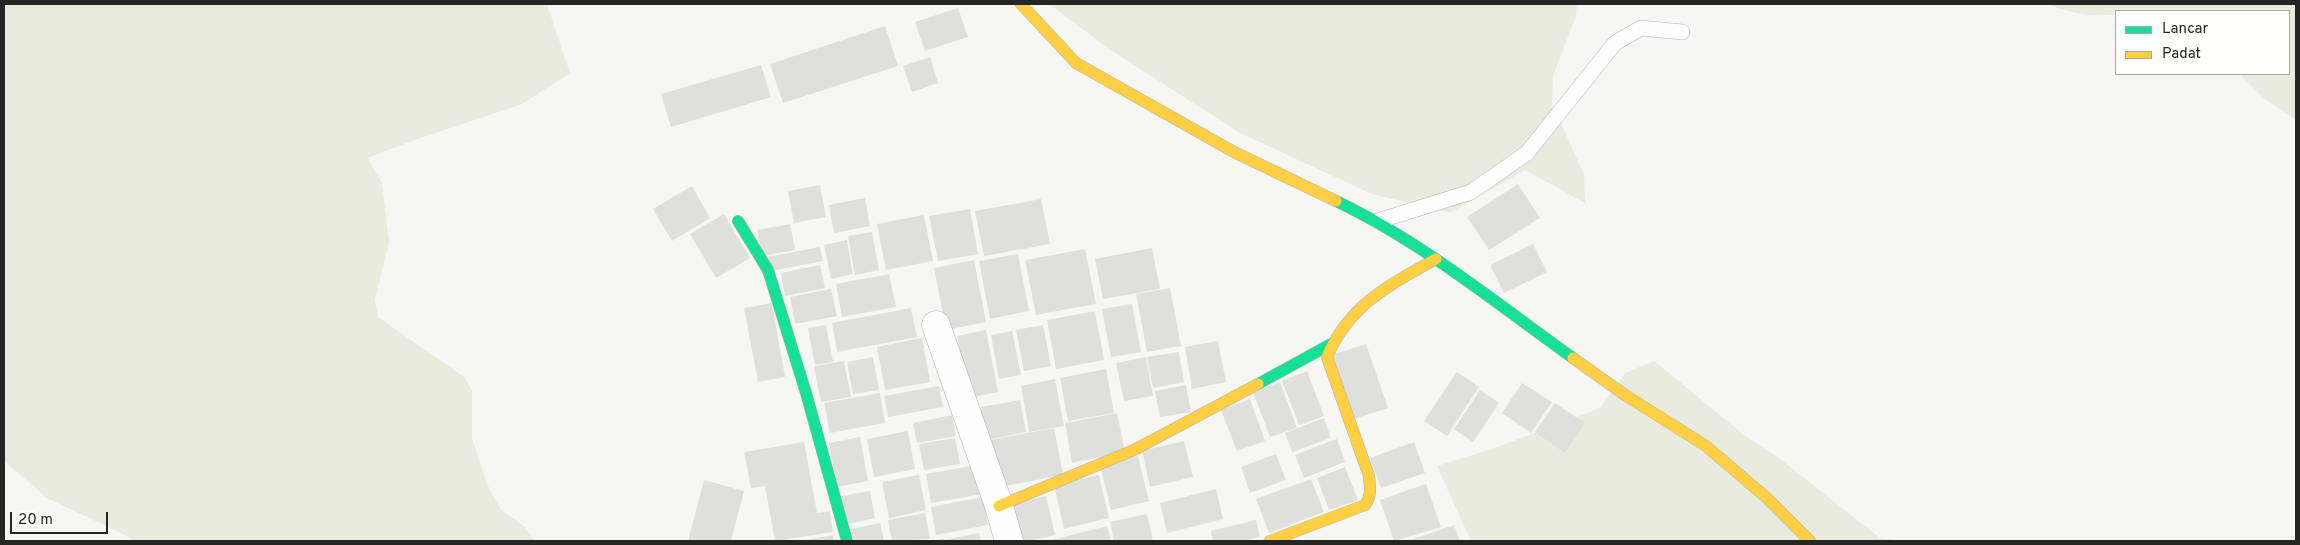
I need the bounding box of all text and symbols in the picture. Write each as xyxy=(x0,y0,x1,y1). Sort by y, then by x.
legend xyxy=(2115,10,2290,75)
text: Lancar xyxy=(2162,20,2208,39)
text: Padat xyxy=(2162,45,2201,64)
scale bar xyxy=(12,502,110,534)
text: 20 m xyxy=(18,511,53,530)

